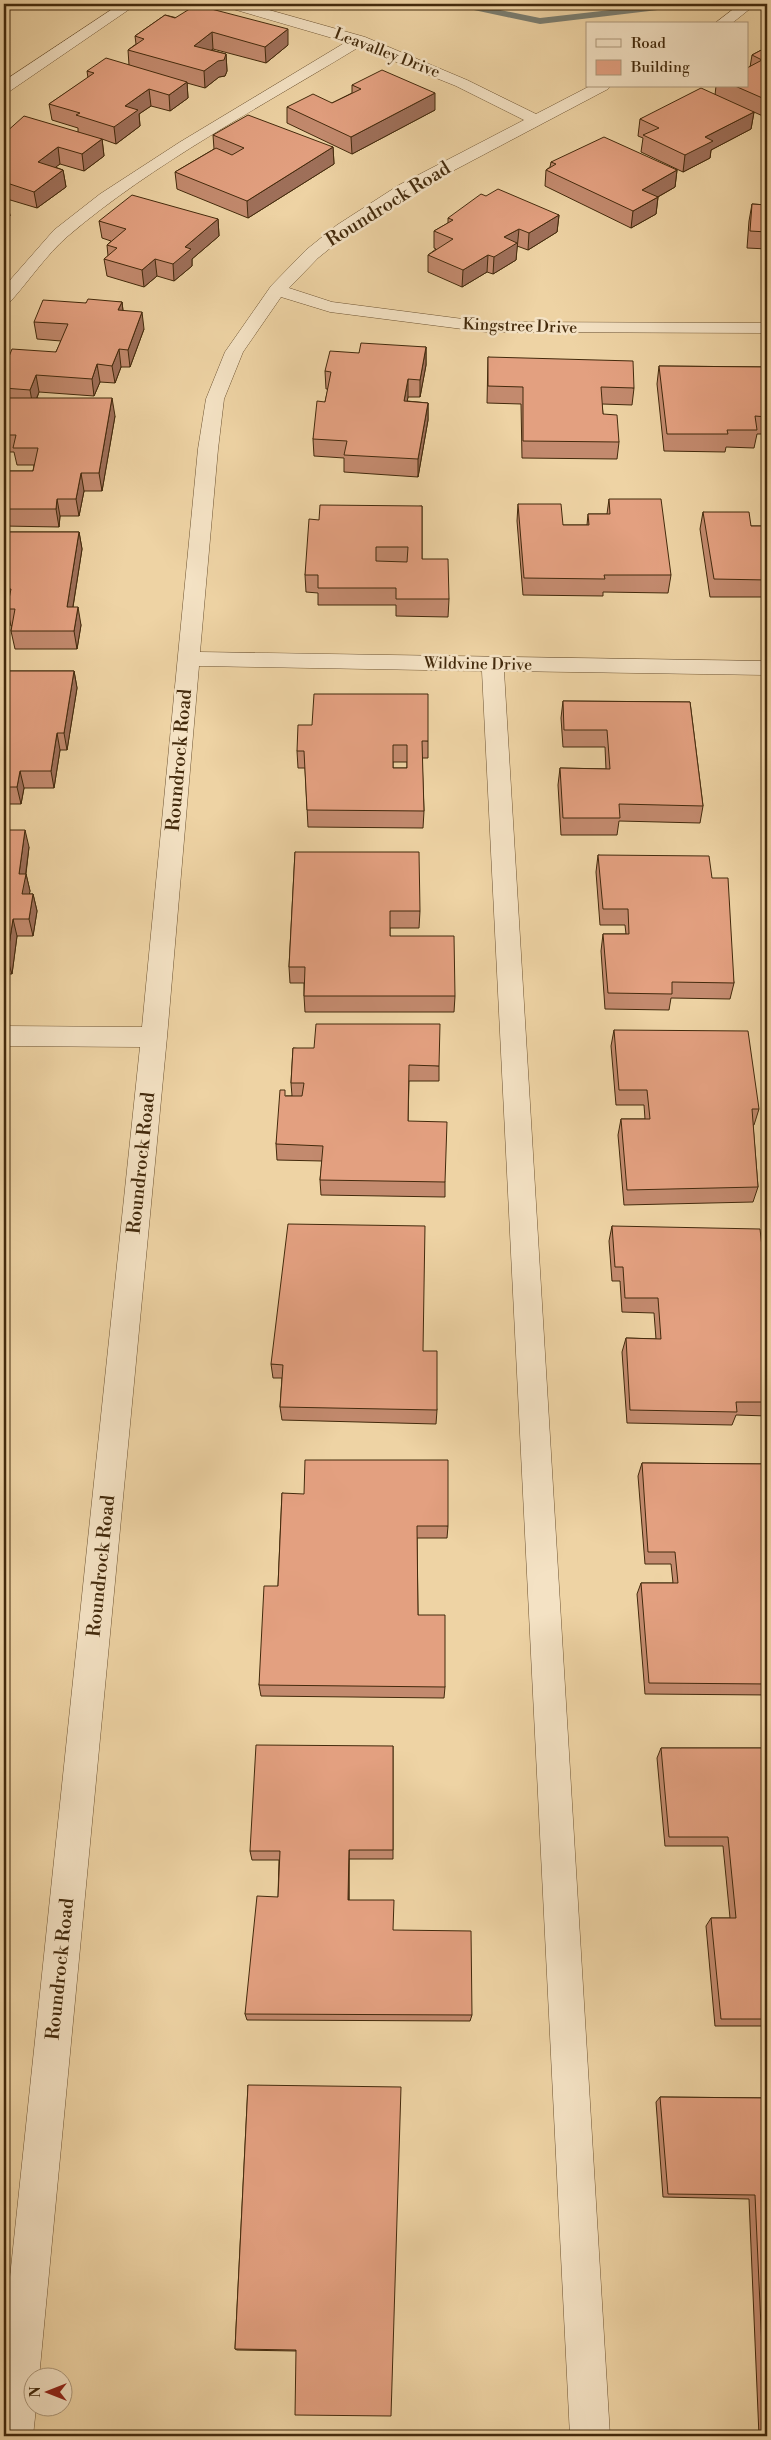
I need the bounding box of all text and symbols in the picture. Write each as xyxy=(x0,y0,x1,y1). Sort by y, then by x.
legend xyxy=(586,22,748,88)
street label: Leavalley Drive xyxy=(331,24,443,82)
text: Road xyxy=(631,34,666,53)
text: Building xyxy=(630,58,690,77)
street label: Roundrock Road xyxy=(321,156,455,252)
street label: Kingstree Drive xyxy=(462,314,578,338)
street label: Wildvine Drive xyxy=(423,653,532,675)
street label: Roundrock Road xyxy=(161,688,197,832)
street label: Roundrock Road xyxy=(122,1091,160,1235)
street label: Roundrock Road xyxy=(82,1494,120,1638)
street label: Roundrock Road xyxy=(41,1897,79,2041)
north arrow xyxy=(22,2368,72,2418)
text: N xyxy=(27,2386,45,2398)

